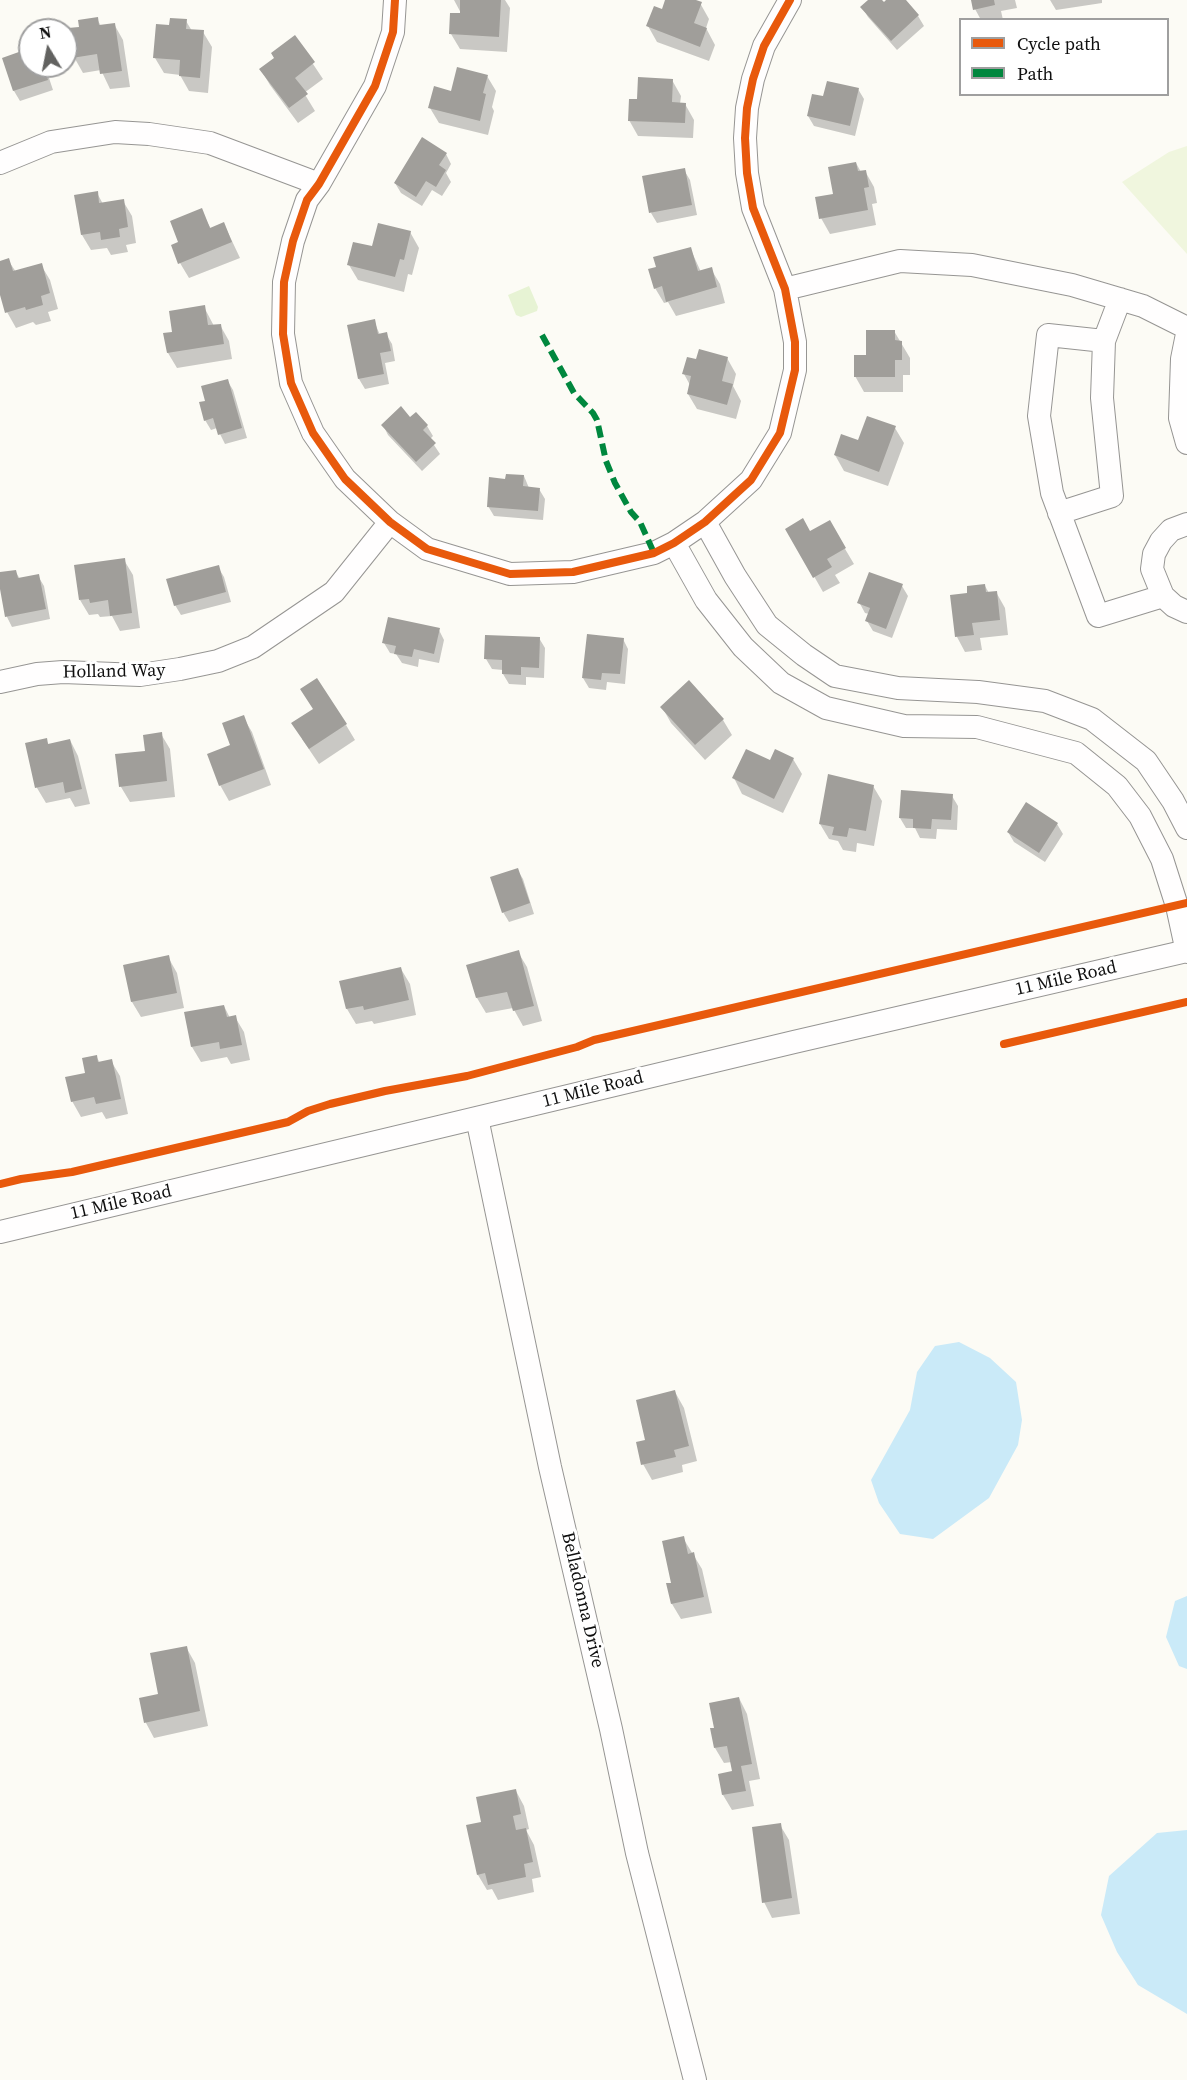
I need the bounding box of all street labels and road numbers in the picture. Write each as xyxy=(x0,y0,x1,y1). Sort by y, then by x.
street label: Holland Way xyxy=(62,660,166,684)
street label: 11 Mile Road xyxy=(1013,957,1119,1001)
street label: 11 Mile Road xyxy=(540,1067,646,1113)
street label: 11 Mile Road xyxy=(68,1181,174,1225)
street label: Belladonna Drive xyxy=(556,1530,608,1670)

